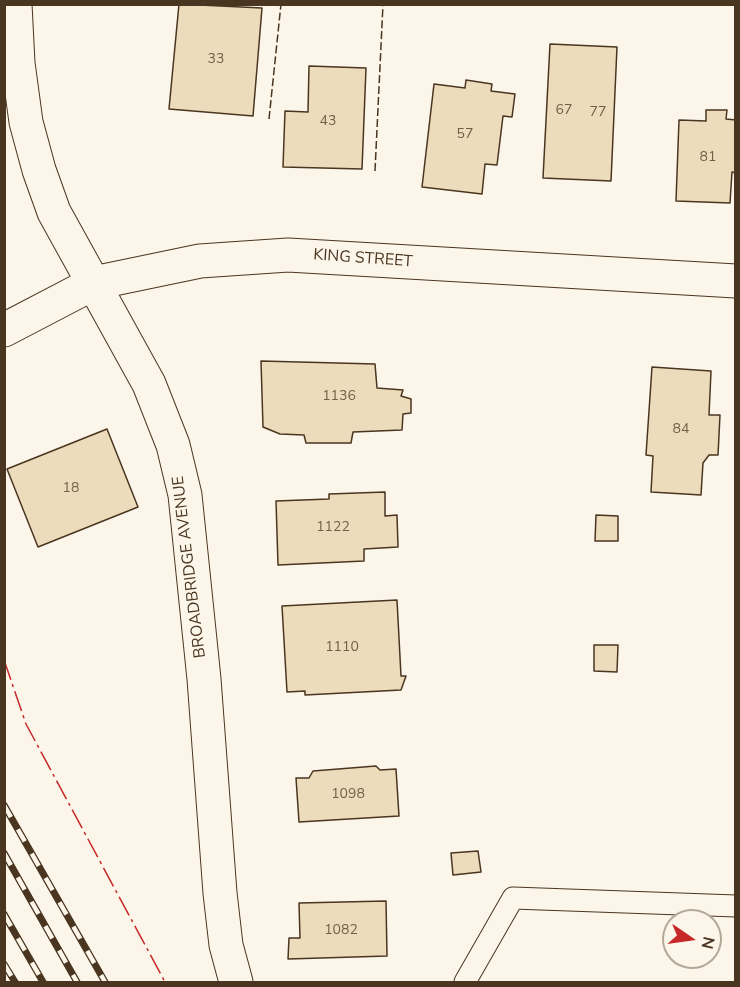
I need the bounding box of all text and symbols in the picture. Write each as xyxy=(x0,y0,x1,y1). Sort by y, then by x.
house number: 33 xyxy=(208,52,224,68)
house number: 67 xyxy=(556,103,572,119)
house number: 77 xyxy=(590,105,606,121)
house number: 43 xyxy=(320,114,336,130)
house number: 57 xyxy=(457,127,473,143)
house number: 81 xyxy=(700,150,716,166)
street label: KING STREET xyxy=(313,246,413,272)
house number: 1136 xyxy=(322,389,356,405)
house number: 84 xyxy=(673,422,689,438)
street label: BROADBRIDGE AVENUE xyxy=(169,475,211,659)
house number: 18 xyxy=(63,481,79,497)
house number: 1122 xyxy=(316,520,350,536)
house number: 1110 xyxy=(325,640,359,656)
house number: 1098 xyxy=(331,787,365,803)
north arrow xyxy=(662,909,722,969)
house number: 1082 xyxy=(324,923,358,939)
text: N xyxy=(696,934,720,951)

